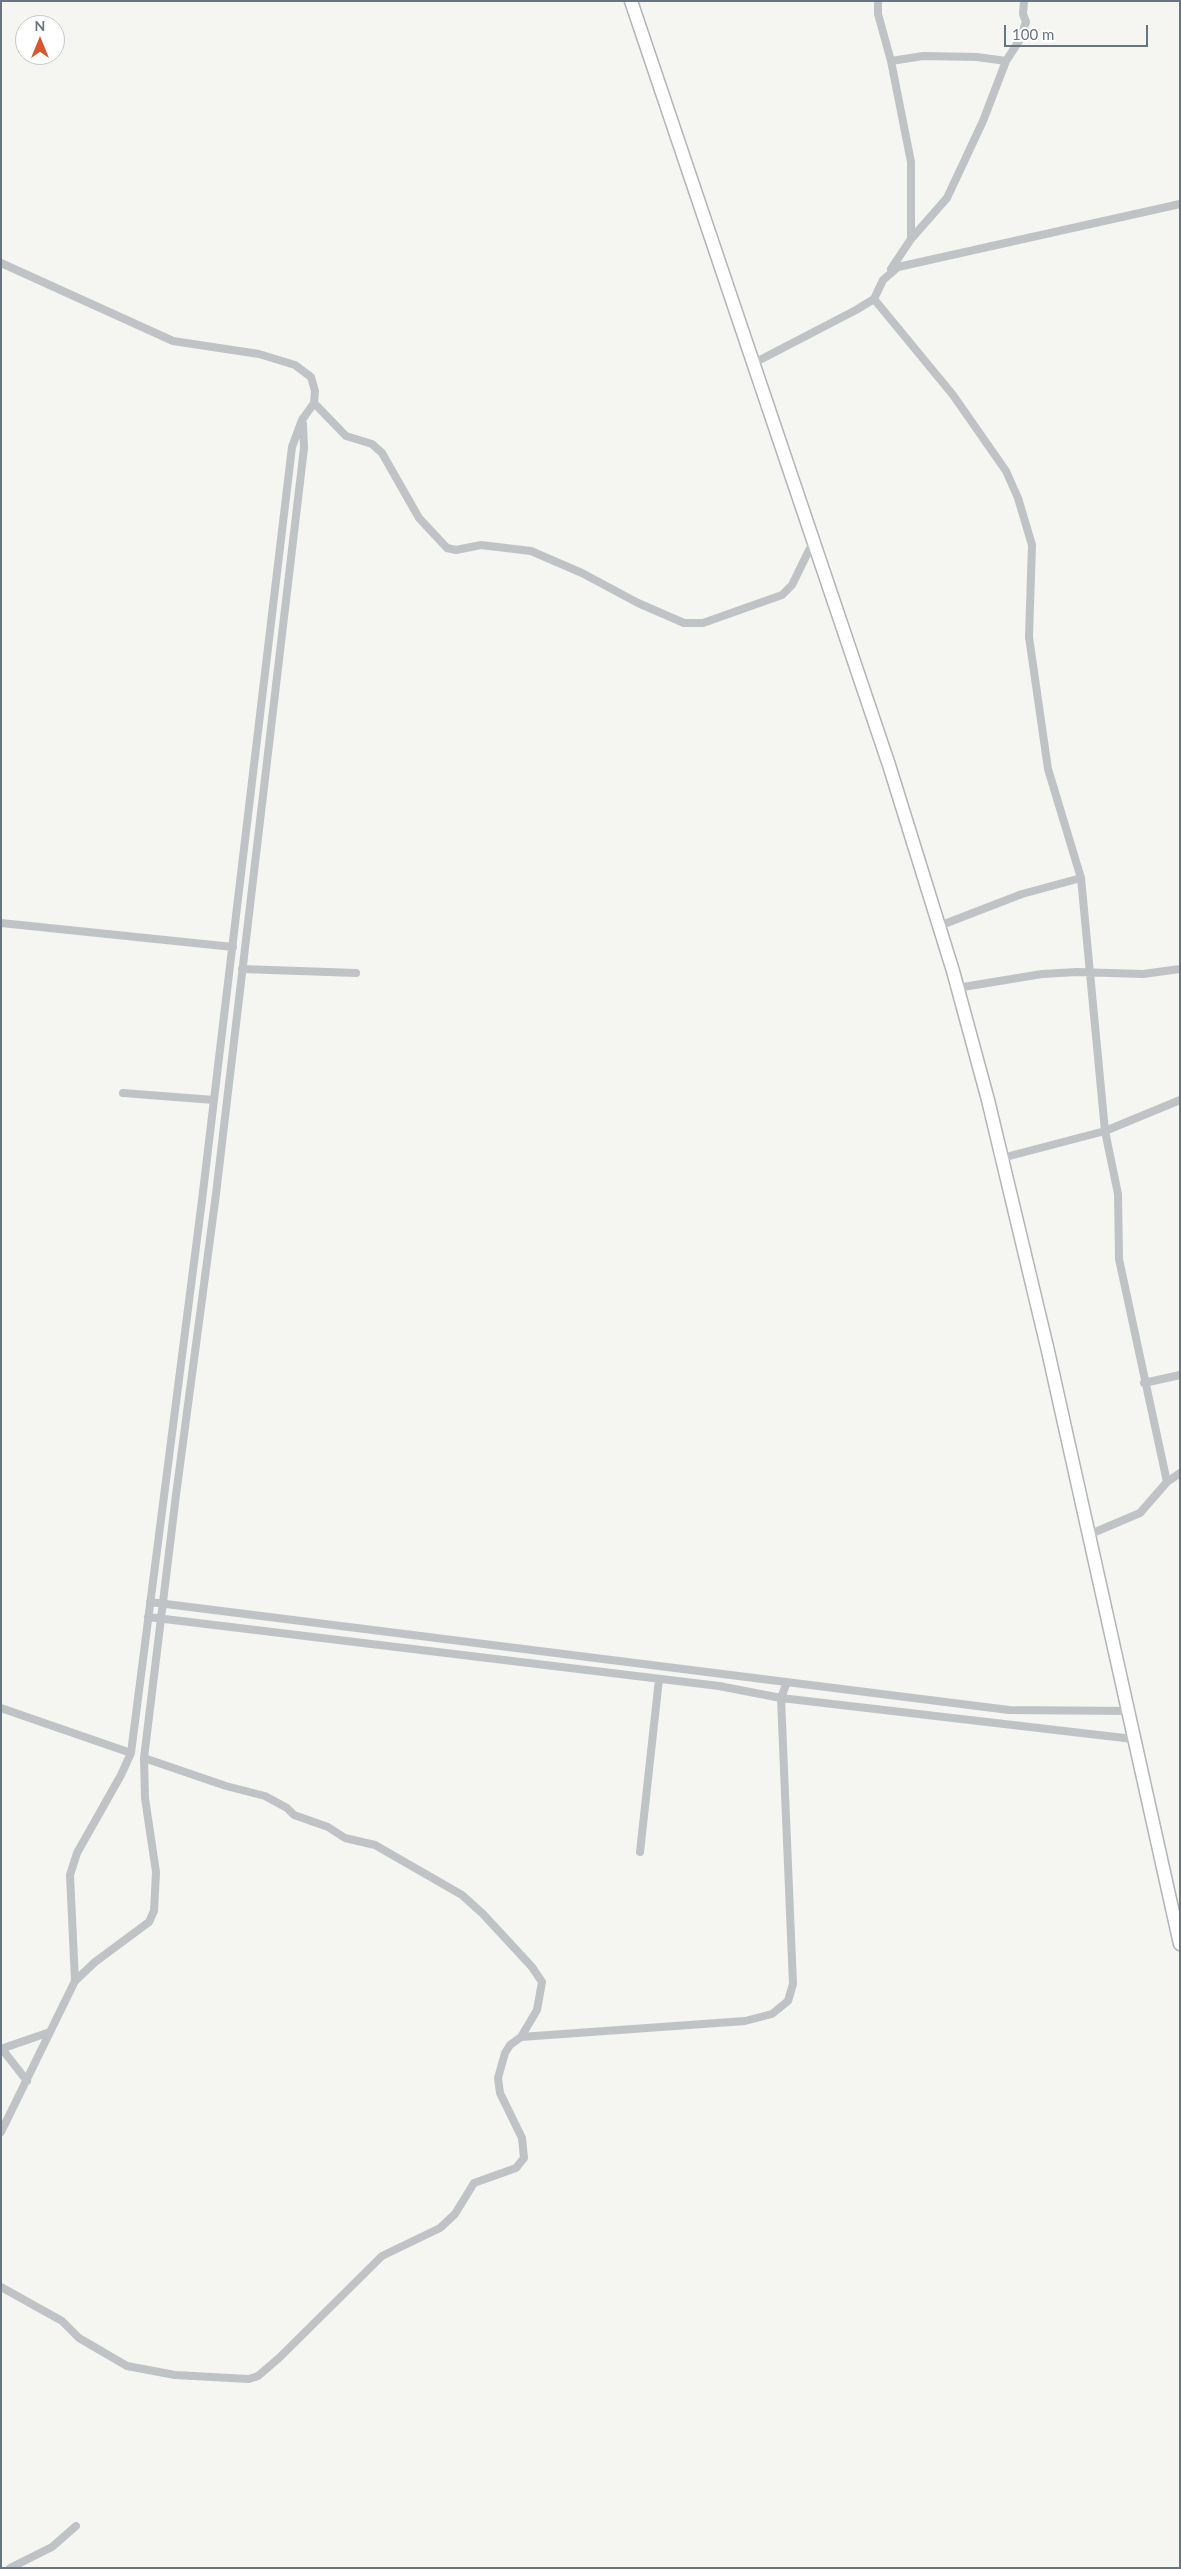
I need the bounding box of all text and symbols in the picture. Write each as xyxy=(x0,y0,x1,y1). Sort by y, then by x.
north arrow xyxy=(15,15,65,65)
scale bar xyxy=(1006,15,1150,47)
text: N xyxy=(35,17,45,34)
text: 100 m xyxy=(1012,25,1054,43)

